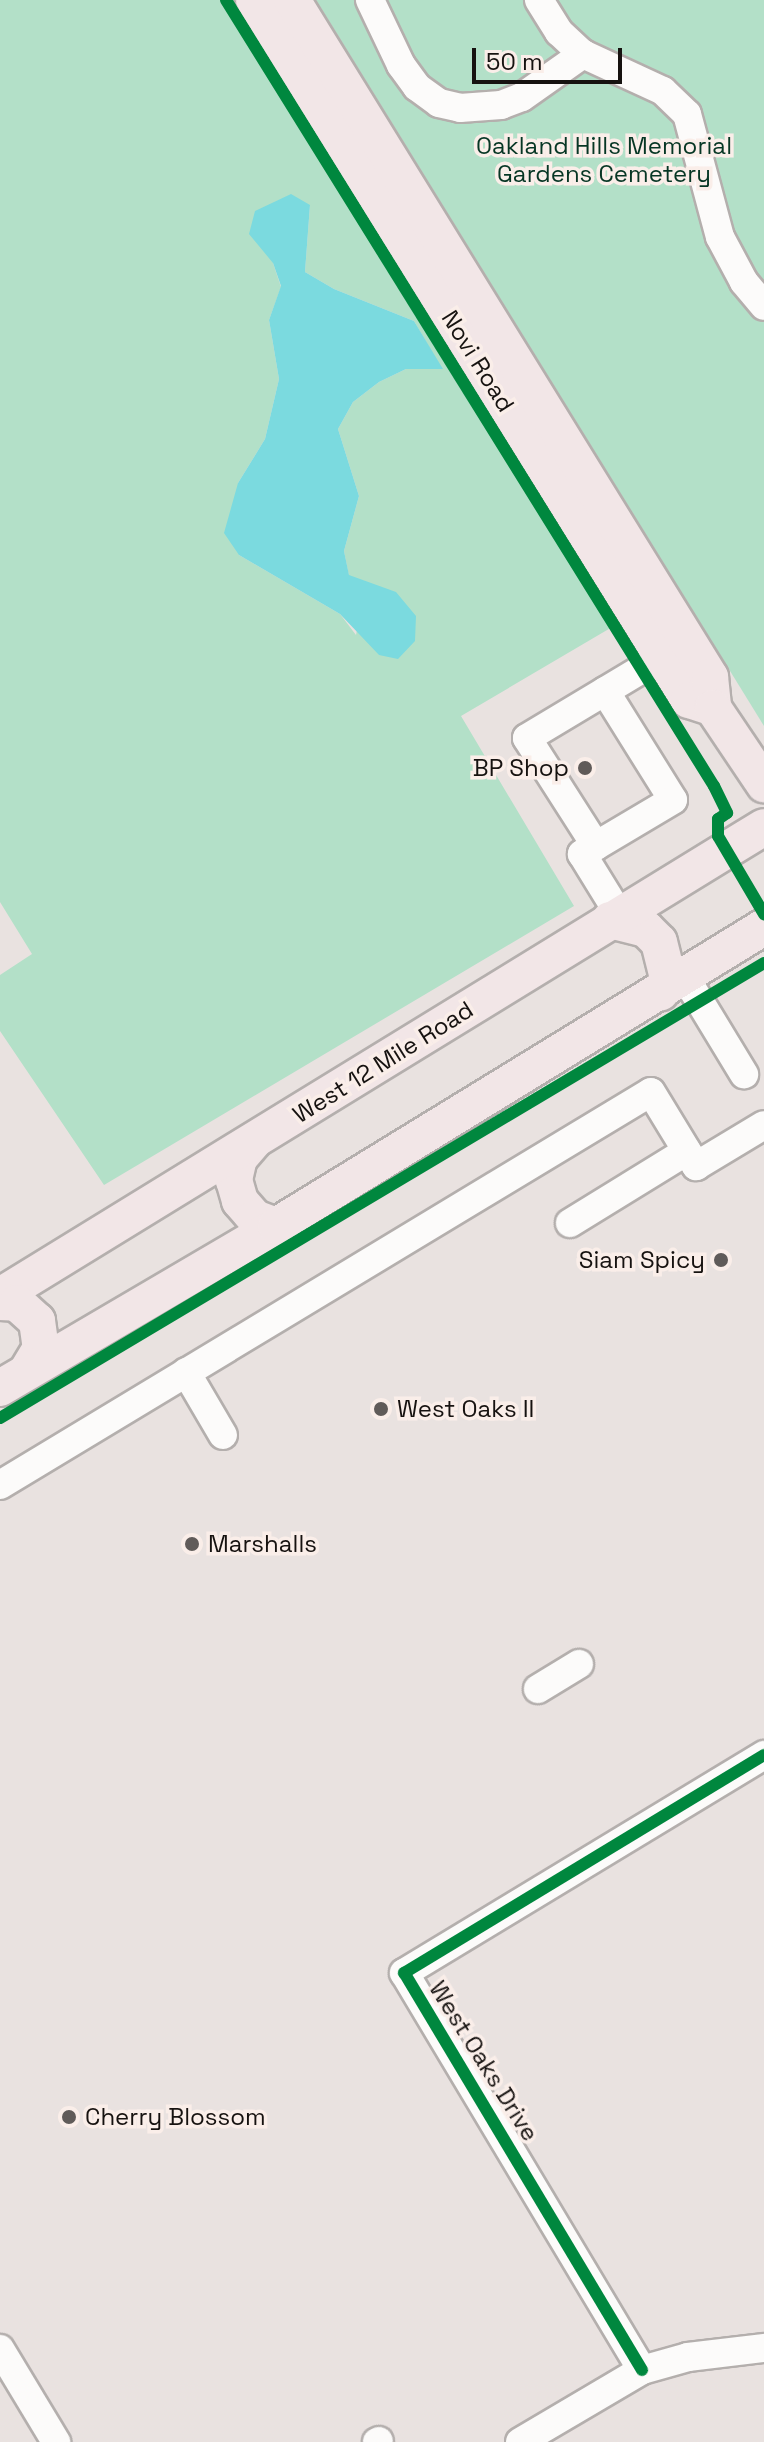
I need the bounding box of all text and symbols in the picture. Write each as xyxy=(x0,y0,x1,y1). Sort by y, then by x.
scale bar xyxy=(476,32,626,82)
text: 50 m xyxy=(486,46,543,77)
park label: Oakland Hills Memorial Gardens Cemetery xyxy=(476,132,732,188)
street label: Novi Road xyxy=(436,305,520,417)
place label: BP Shop xyxy=(473,754,569,782)
marker: BP Shop xyxy=(576,759,594,777)
street label: West 12 Mile Road xyxy=(288,995,478,1129)
place label: Siam Spicy xyxy=(579,1246,705,1274)
marker: Siam Spicy xyxy=(712,1251,730,1269)
place label: West Oaks II xyxy=(397,1395,534,1423)
marker: West Oaks II xyxy=(372,1400,390,1418)
place label: Marshalls xyxy=(208,1530,317,1558)
marker: Marshalls xyxy=(183,1535,201,1553)
street label: West Oaks Drive xyxy=(423,1976,545,2146)
place label: Cherry Blossom xyxy=(85,2103,266,2131)
marker: Cherry Blossom xyxy=(60,2108,78,2126)

